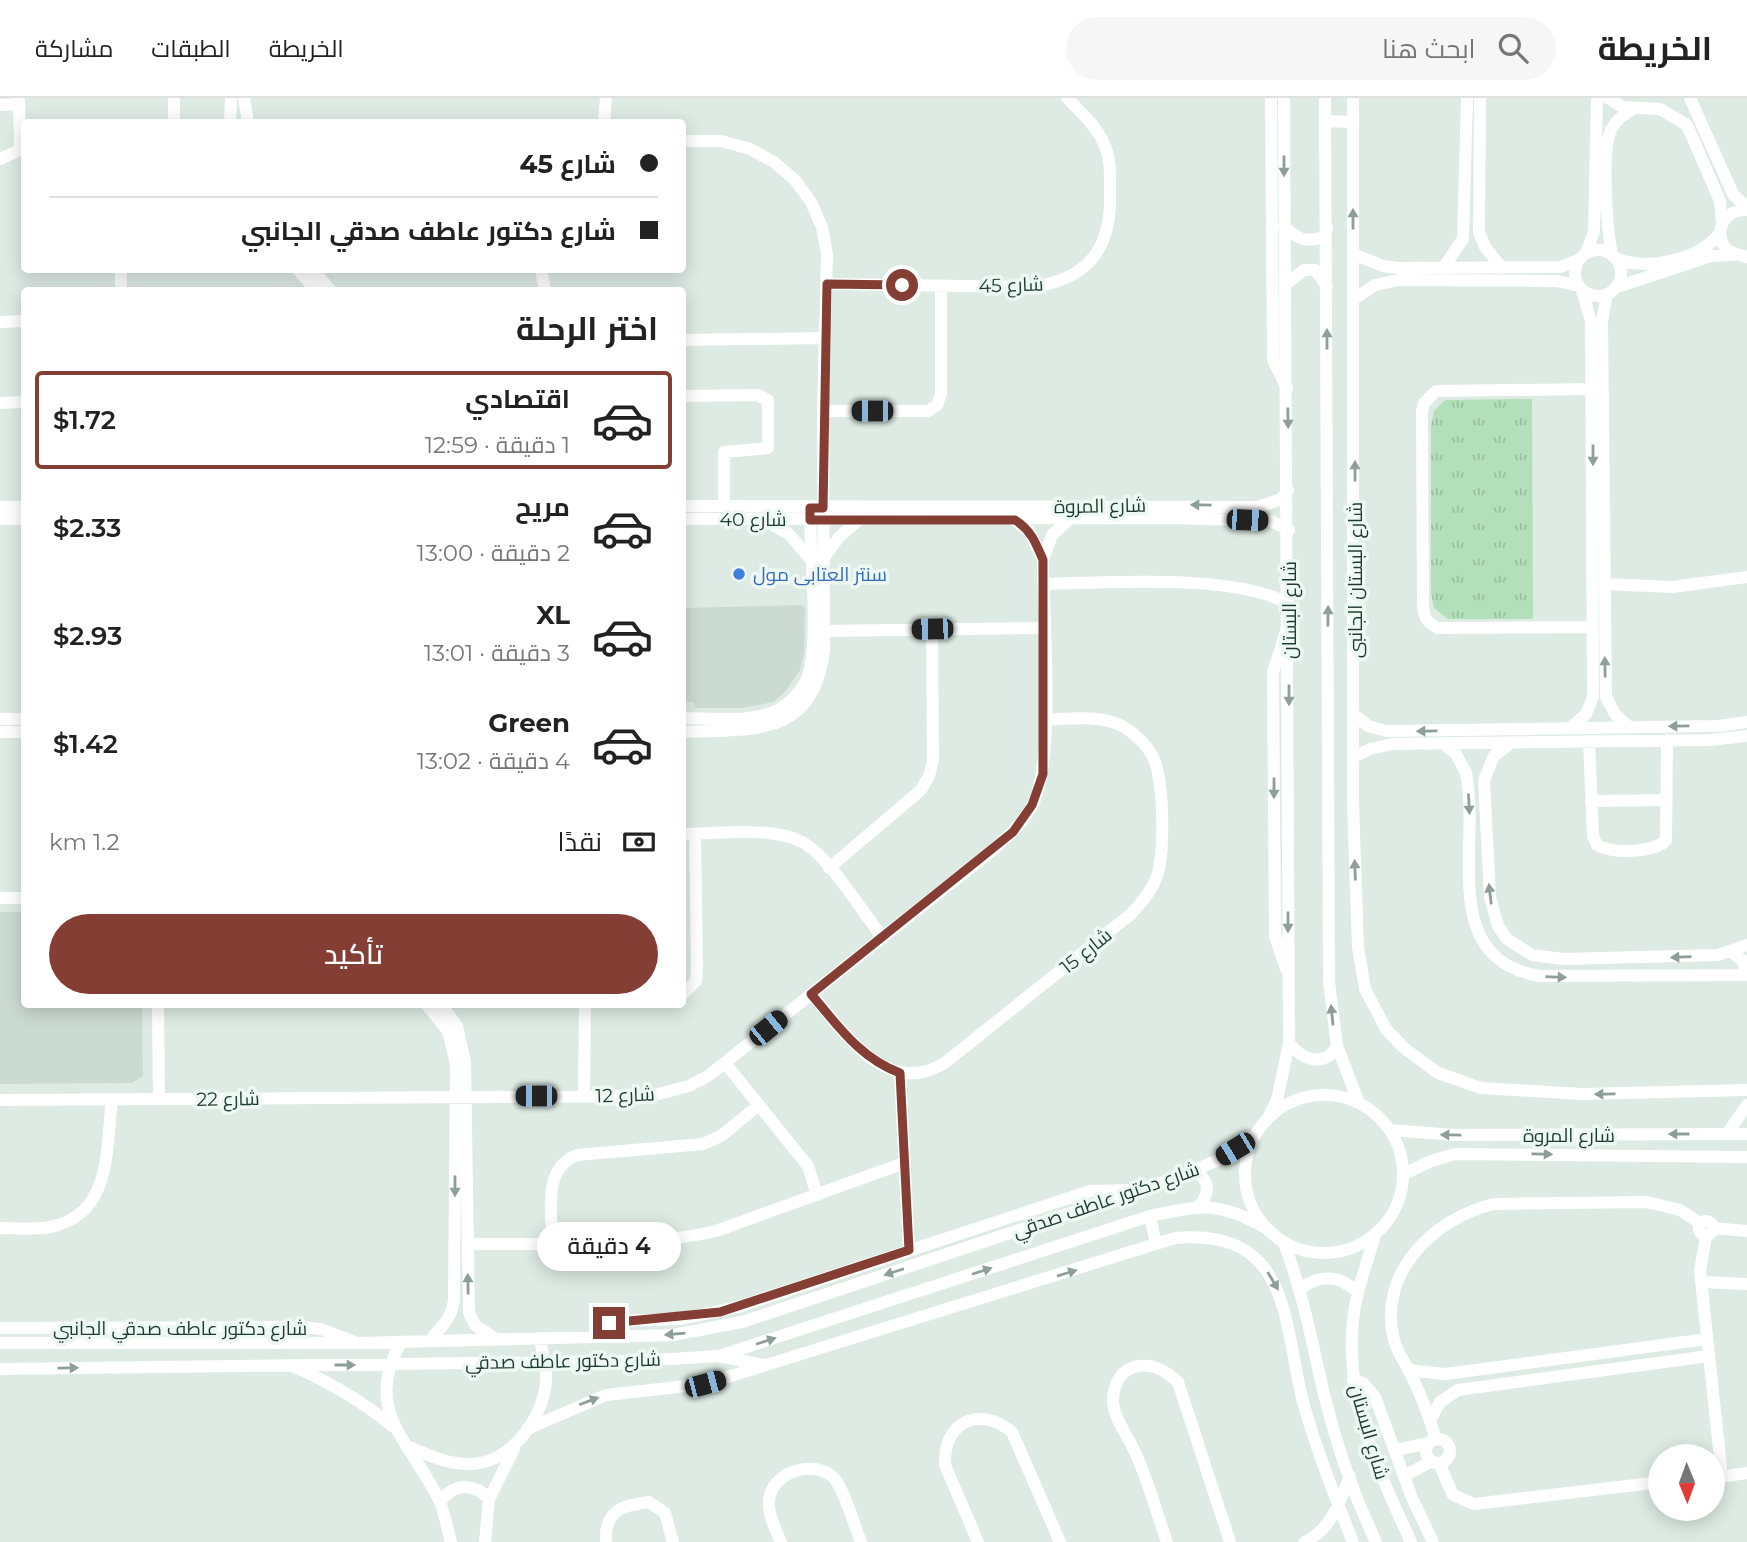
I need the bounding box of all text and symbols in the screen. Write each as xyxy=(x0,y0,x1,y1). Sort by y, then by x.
search box xyxy=(1066,17,1556,80)
text: الخريطة xyxy=(1598,28,1712,68)
icon: search xyxy=(1494,29,1532,67)
text: ابحث هنا xyxy=(1382,33,1476,65)
text: مشاركة xyxy=(35,34,113,63)
text: الطبقات xyxy=(151,34,231,63)
text: الخريطة xyxy=(269,34,344,63)
text: شارع 45 xyxy=(520,148,616,180)
one-way arrow xyxy=(1278,155,1290,177)
one-way arrow xyxy=(1347,208,1359,230)
text: شارع دكتور عاطف صدقي الجانبي xyxy=(241,215,616,247)
route start xyxy=(886,269,918,301)
street label: شارع 45 xyxy=(978,272,1044,300)
text: اختر الرحلة xyxy=(516,309,658,348)
one-way arrow xyxy=(1321,328,1333,350)
text: اقتصادي xyxy=(465,383,570,415)
icon: car xyxy=(591,389,654,452)
car xyxy=(852,401,894,422)
text: $1.72 xyxy=(53,404,116,436)
one-way arrow xyxy=(1282,407,1294,429)
text: 1 دقيقة · 12:59 xyxy=(425,431,570,459)
one-way arrow xyxy=(1587,444,1599,466)
one-way arrow xyxy=(1349,460,1360,482)
text: مريح xyxy=(515,491,570,523)
street label: شارع المروة xyxy=(1054,494,1146,520)
icon: car xyxy=(591,497,654,560)
one-way arrow xyxy=(1190,500,1212,511)
street label: شارع البستان الجانبى xyxy=(1344,502,1369,658)
street label: شارع 40 xyxy=(720,508,786,533)
car xyxy=(1226,509,1269,531)
text: $2.33 xyxy=(53,512,121,544)
text: 2 دقيقة · 13:00 xyxy=(417,539,570,567)
street label: شارع البستان xyxy=(1278,561,1303,659)
place label: سنتر العتابى مول xyxy=(753,563,887,586)
marker: سنتر العتابى مول xyxy=(731,566,747,582)
text: XL xyxy=(536,599,570,631)
icon: car xyxy=(591,605,654,668)
one-way arrow xyxy=(1322,605,1333,627)
car xyxy=(911,618,954,640)
text: $2.93 xyxy=(53,620,122,652)
text: 3 دقيقة · 13:01 xyxy=(424,639,570,667)
one-way arrow xyxy=(1599,656,1611,678)
one-way arrow xyxy=(1283,684,1295,706)
text: Green xyxy=(488,707,570,739)
icon: car xyxy=(591,713,654,776)
one-way arrow xyxy=(1668,721,1690,732)
one-way arrow xyxy=(1416,725,1438,737)
text: $1.42 xyxy=(53,728,118,760)
text: 4 دقيقة · 13:02 xyxy=(417,747,570,775)
one-way arrow xyxy=(1268,777,1280,799)
one-way arrow xyxy=(1464,793,1475,815)
icon: cash xyxy=(620,823,658,861)
text: نقدًا xyxy=(558,826,602,858)
text: 1.2 km xyxy=(49,828,120,856)
one-way arrow xyxy=(1350,859,1361,881)
one-way arrow xyxy=(1485,883,1496,905)
one-way arrow xyxy=(1282,911,1294,933)
button: تأكيد xyxy=(49,914,658,994)
street label: شارع 15 xyxy=(1056,923,1118,980)
one-way arrow xyxy=(1669,951,1691,962)
one-way arrow xyxy=(1546,971,1568,982)
one-way arrow xyxy=(1326,1004,1337,1026)
car xyxy=(746,1007,791,1049)
street label: شارع 12 xyxy=(595,1082,655,1110)
car xyxy=(516,1086,558,1107)
street label: شارع 22 xyxy=(196,1087,260,1113)
one-way arrow xyxy=(1594,1088,1616,1099)
street label: شارع المروة xyxy=(1523,1124,1615,1149)
one-way arrow xyxy=(1668,1128,1690,1140)
car xyxy=(1212,1129,1259,1169)
one-way arrow xyxy=(1440,1129,1462,1141)
one-way arrow xyxy=(1531,1148,1553,1160)
street label: شارع دكتور عاطف صدقي xyxy=(1010,1157,1203,1246)
one-way arrow xyxy=(449,1176,461,1198)
callout: 4 دقيقة xyxy=(537,1222,681,1270)
text: 4 دقيقة xyxy=(567,1232,651,1260)
one-way arrow xyxy=(972,1265,993,1276)
one-way arrow xyxy=(883,1267,904,1278)
one-way arrow xyxy=(1057,1267,1078,1277)
one-way arrow xyxy=(1267,1272,1279,1291)
one-way arrow xyxy=(462,1273,474,1295)
route end xyxy=(593,1307,625,1339)
street label: شارع دكتور عاطف صدقي الجانبي xyxy=(53,1317,307,1343)
one-way arrow xyxy=(664,1329,686,1340)
one-way arrow xyxy=(755,1336,776,1346)
street label: شارع دكتور عاطف صدقي xyxy=(465,1348,661,1377)
one-way arrow xyxy=(334,1359,356,1371)
one-way arrow xyxy=(57,1362,79,1374)
car xyxy=(682,1368,729,1400)
street label: شارع البستان xyxy=(1343,1382,1394,1483)
one-way arrow xyxy=(578,1395,599,1406)
north arrow xyxy=(1648,1444,1726,1521)
map controls xyxy=(1648,1444,1725,1521)

